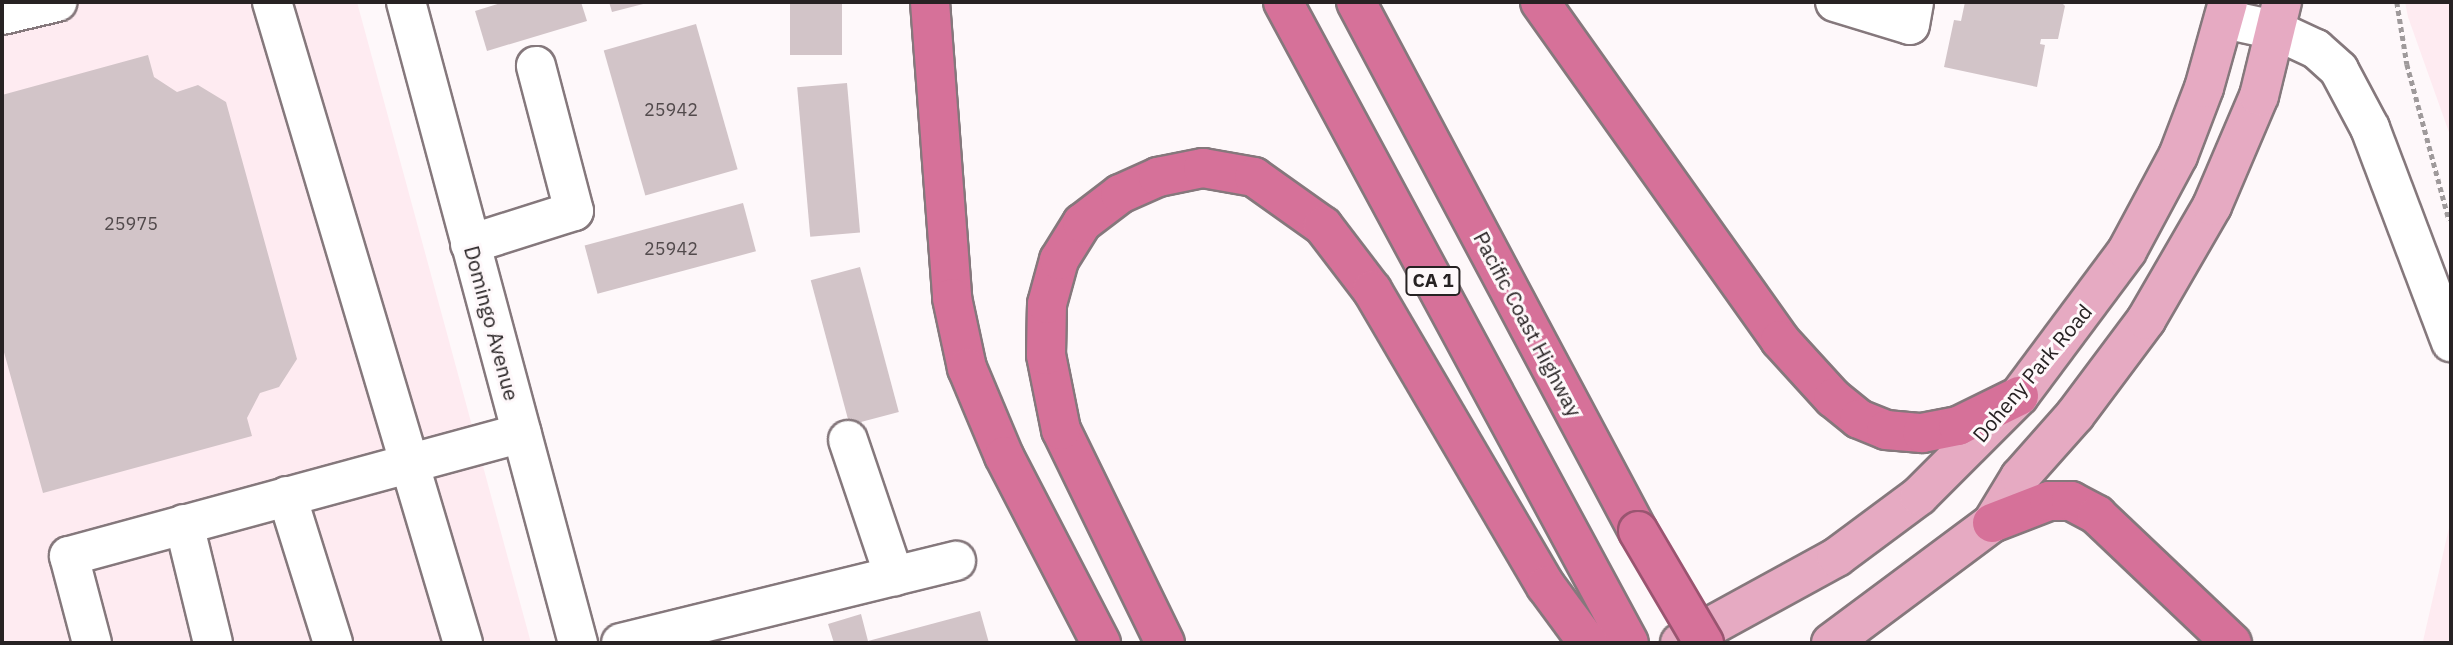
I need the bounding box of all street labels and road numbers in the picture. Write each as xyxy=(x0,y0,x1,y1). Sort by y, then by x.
street label: Pacific Coast Highway xyxy=(1469,227,1587,421)
street label: Domingo Avenue xyxy=(459,243,525,403)
road number: CA 1 xyxy=(1405,266,1461,296)
street label: Doheny Park Road xyxy=(1967,299,2097,447)

